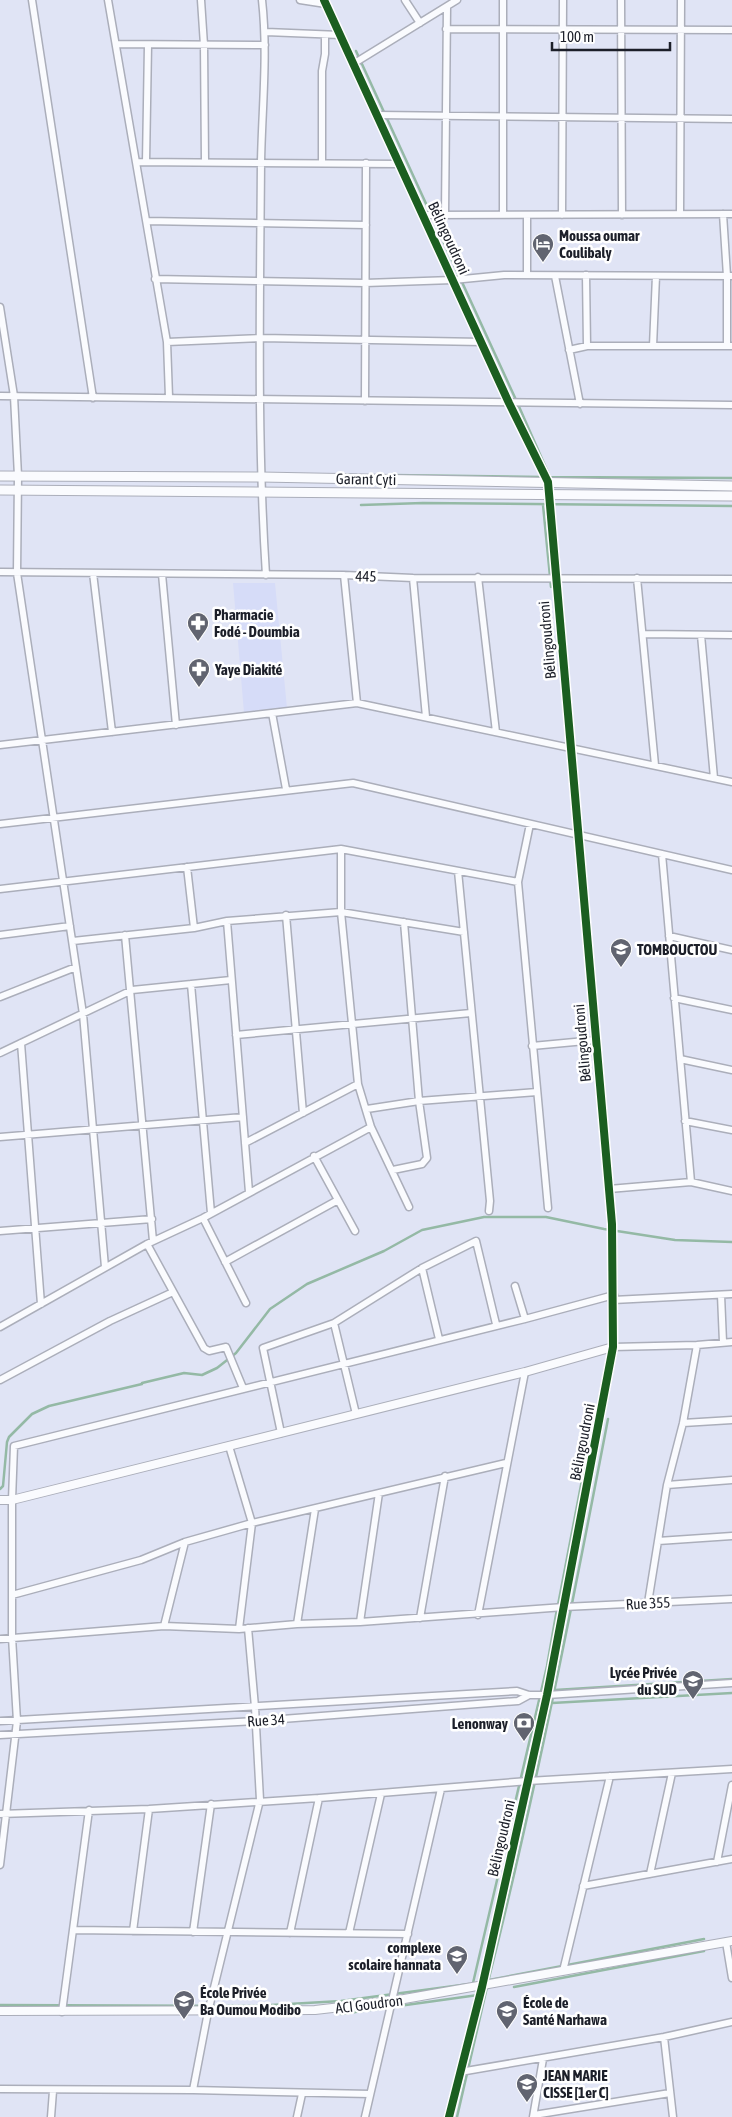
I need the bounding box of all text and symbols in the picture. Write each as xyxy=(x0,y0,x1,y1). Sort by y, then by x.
scale bar xyxy=(552,20,670,52)
text: 100 m xyxy=(560,28,594,45)
street label: Bélingoudroni xyxy=(425,199,473,277)
place label: Moussa oumar Coulibaly xyxy=(559,227,640,261)
hotel icon: Moussa oumar Coulibaly xyxy=(531,232,555,263)
street label: Garant Cyti xyxy=(336,470,396,488)
street label: 445 xyxy=(355,567,377,585)
street label: Bélingoudroni xyxy=(535,600,559,680)
place label: Pharmacie Fodé - Doumbia xyxy=(214,606,300,640)
pharmacy icon: Pharmacie Fodé - Doumbia xyxy=(186,611,210,642)
pharmacy icon: Yaye Diakité xyxy=(187,657,211,688)
place label: Yaye Diakité xyxy=(214,661,283,678)
school or university icon: TOMBOUCTOU xyxy=(609,937,633,968)
place label: TOMBOUCTOU xyxy=(637,941,718,958)
street label: Bélingoudroni xyxy=(570,1003,594,1083)
street label: Bélingoudroni xyxy=(566,1402,598,1482)
street label: Rue 355 xyxy=(625,1593,671,1613)
place label: Lycée Privée du SUD xyxy=(610,1664,677,1698)
school or university icon: Lycée Privée du SUD xyxy=(681,1669,705,1700)
street label: Rue 34 xyxy=(247,1710,285,1730)
bank icon: Lenonway xyxy=(512,1711,536,1742)
place label: Lenonway xyxy=(452,1715,509,1732)
street label: Bélingoudroni xyxy=(484,1798,518,1878)
place label: complexe scolaire hannata xyxy=(348,1939,441,1973)
school or university icon: complexe scolaire hannata xyxy=(445,1944,469,1975)
place label: École Privée Ba Oumou Modibo xyxy=(200,1984,301,2018)
school or university icon: École Privée Ba Oumou Modibo xyxy=(172,1989,196,2020)
street label: ACI Goudron xyxy=(334,1991,404,2017)
place label: École de Santé Narhawa xyxy=(523,1994,607,2028)
school or university icon: École de Santé Narhawa xyxy=(495,1999,519,2030)
place label: JEAN MARIE CISSE [1er C] xyxy=(542,2067,609,2101)
school or university icon: JEAN MARIE CISSE [1er C] xyxy=(515,2072,539,2103)

